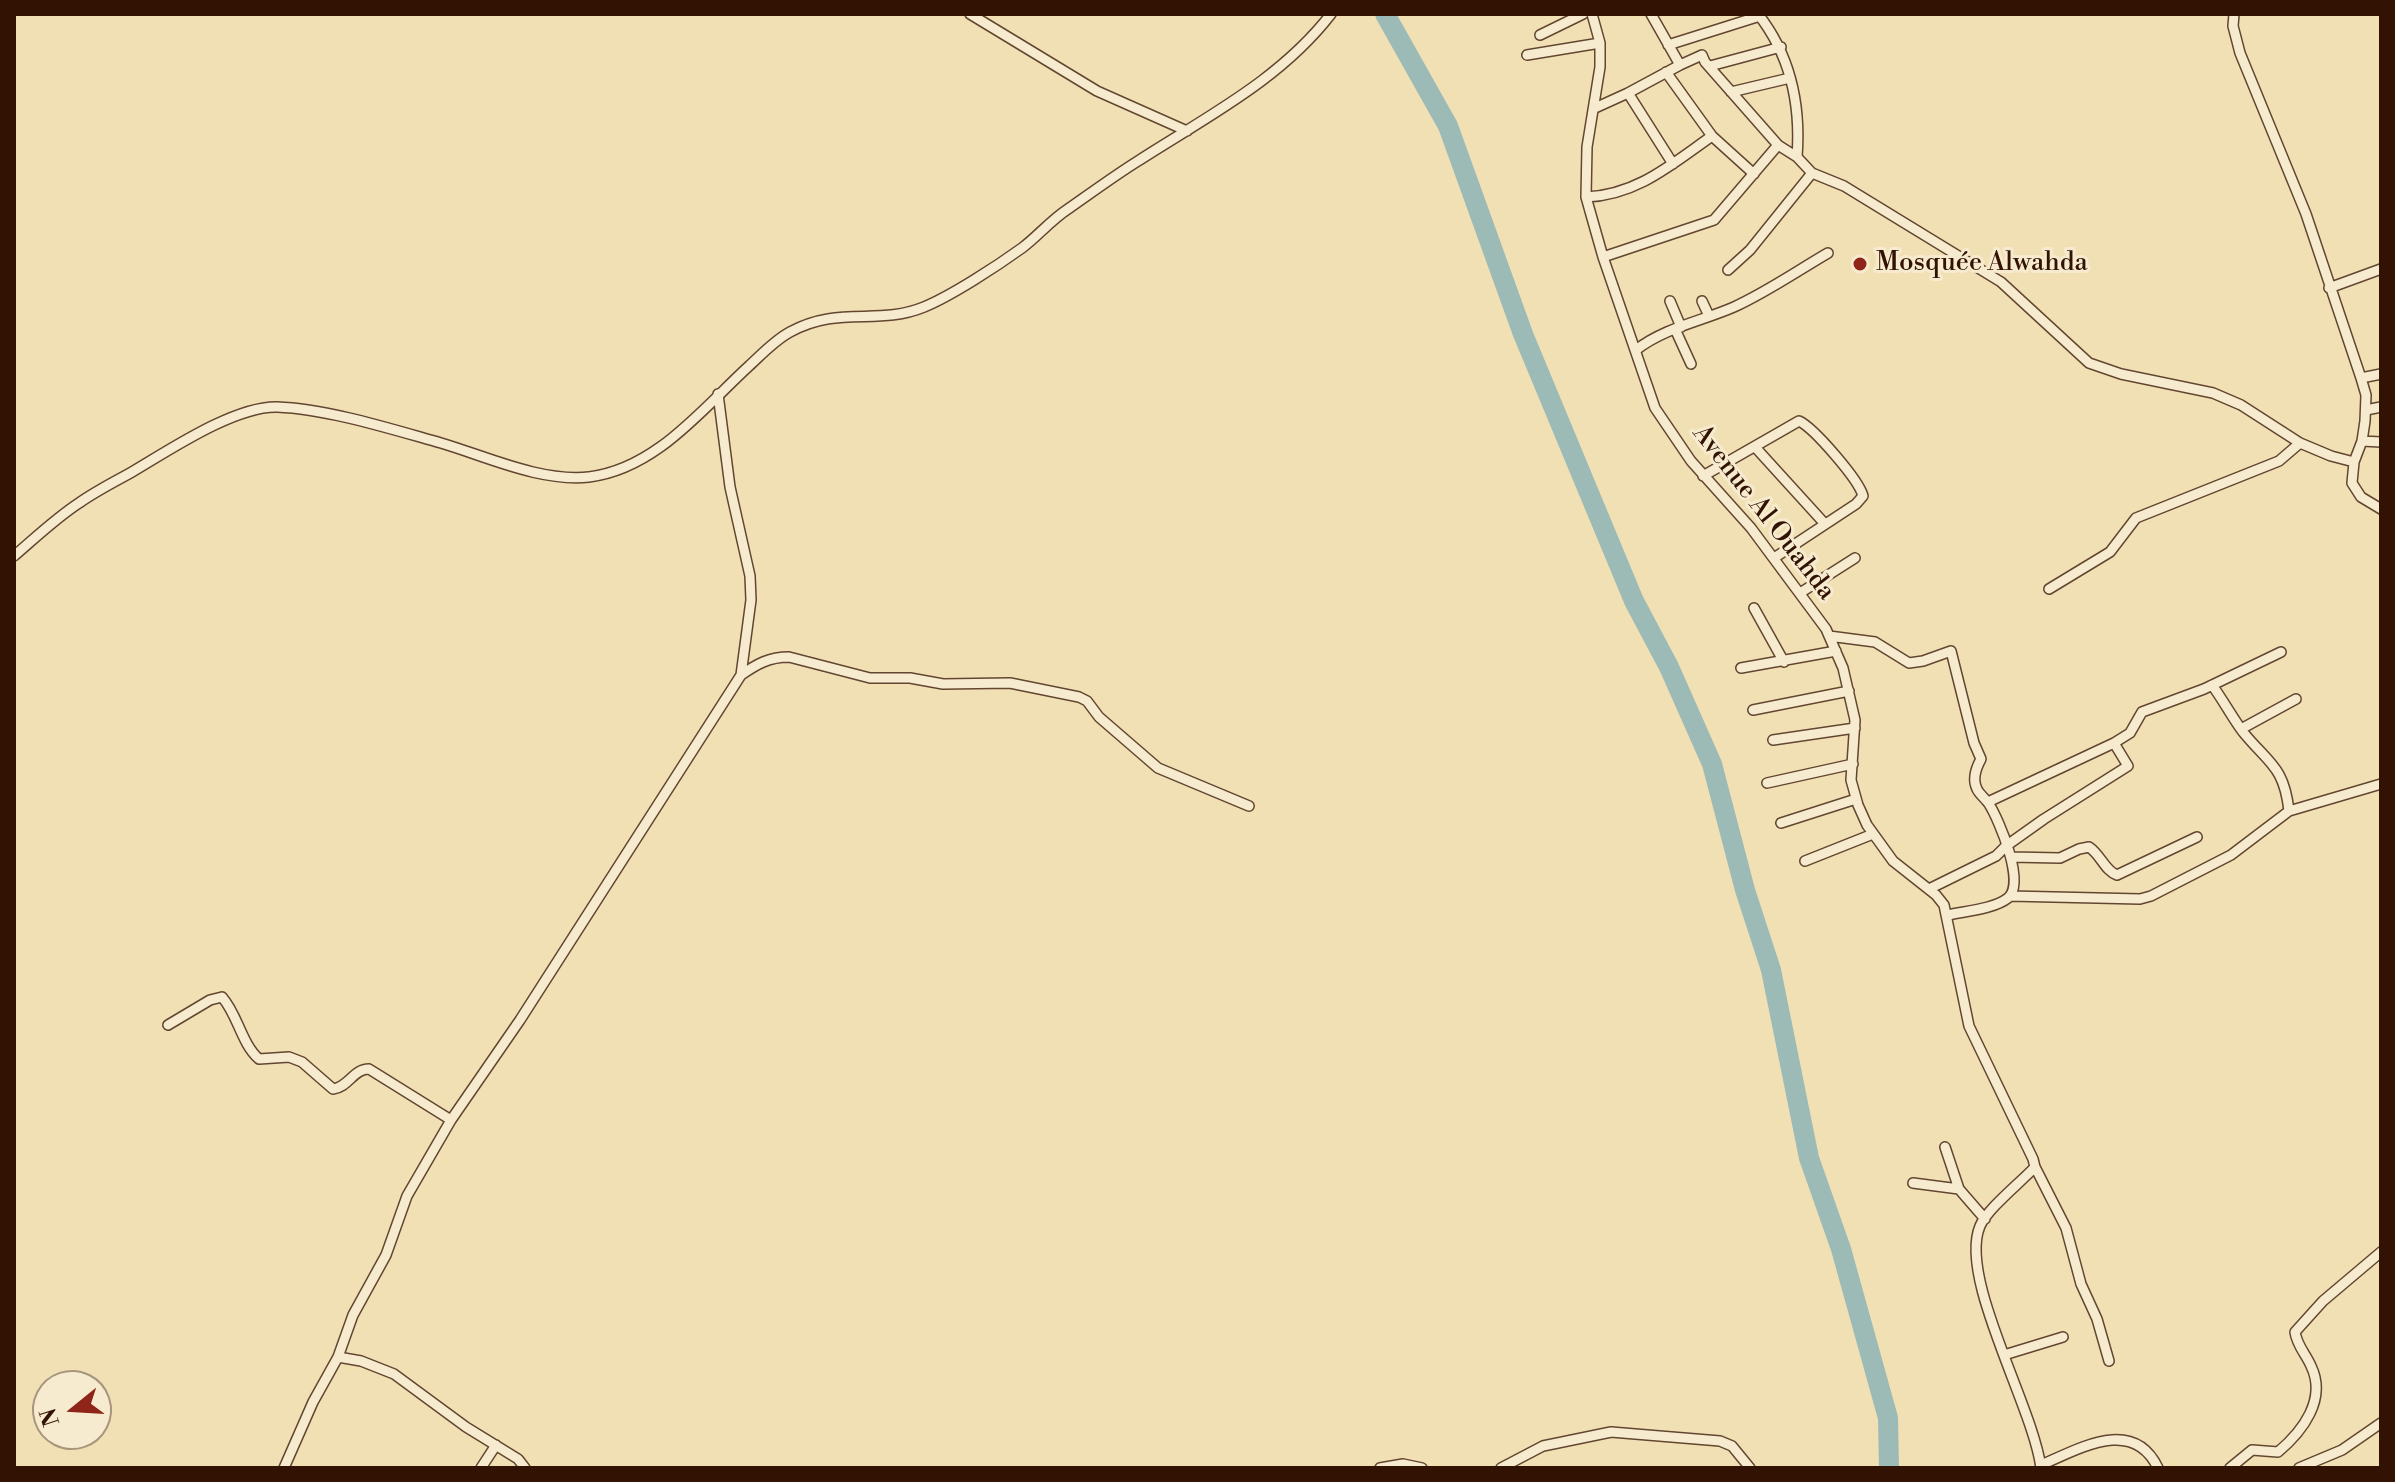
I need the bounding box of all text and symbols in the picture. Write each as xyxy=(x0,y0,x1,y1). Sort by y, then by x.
place label: Mosquée Alwahda xyxy=(1876,248,2088,280)
marker: Mosquée Alwahda xyxy=(1851,255,1869,273)
street label: Avenue Al Ouahda xyxy=(1685,419,1841,607)
north arrow xyxy=(32,1370,112,1450)
text: N xyxy=(35,1405,66,1429)

